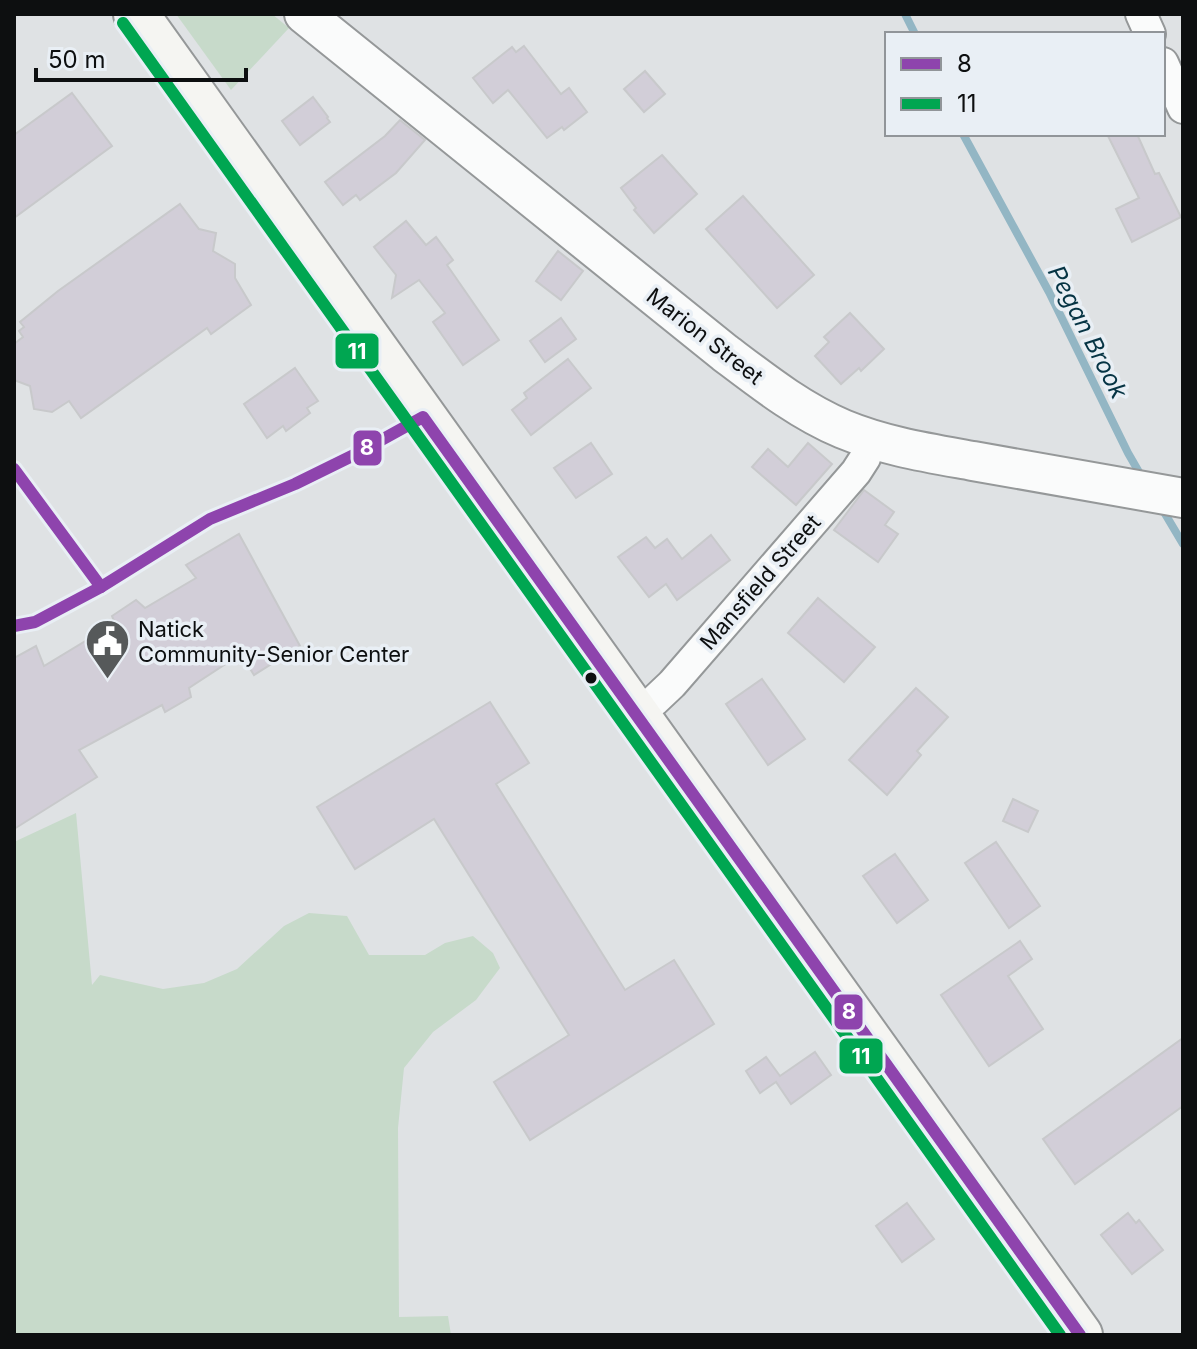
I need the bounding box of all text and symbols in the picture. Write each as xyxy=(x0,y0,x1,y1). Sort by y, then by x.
scale bar xyxy=(36,32,246,82)
legend xyxy=(885,32,1165,136)
text: 50 m xyxy=(48,45,106,74)
text: 8 xyxy=(957,49,972,78)
text: 11 xyxy=(957,89,977,118)
water label: Pegan Brook xyxy=(1042,260,1134,404)
street label: Marion Street xyxy=(642,282,768,390)
line badge: 11 xyxy=(334,332,380,370)
text: 11 xyxy=(348,338,366,364)
line badge: 8 xyxy=(352,429,383,467)
text: 8 xyxy=(360,434,374,460)
street label: Mansfield Street xyxy=(694,509,826,655)
place label: Natick Community-Senior Center xyxy=(138,616,409,667)
public building icon: Natick Community-Senior Center xyxy=(83,618,131,681)
unlabelled marker xyxy=(583,670,599,686)
line badge: 8 xyxy=(833,993,864,1031)
text: 8 xyxy=(842,998,856,1024)
line badge: 11 xyxy=(838,1037,884,1075)
text: 11 xyxy=(852,1043,870,1069)

